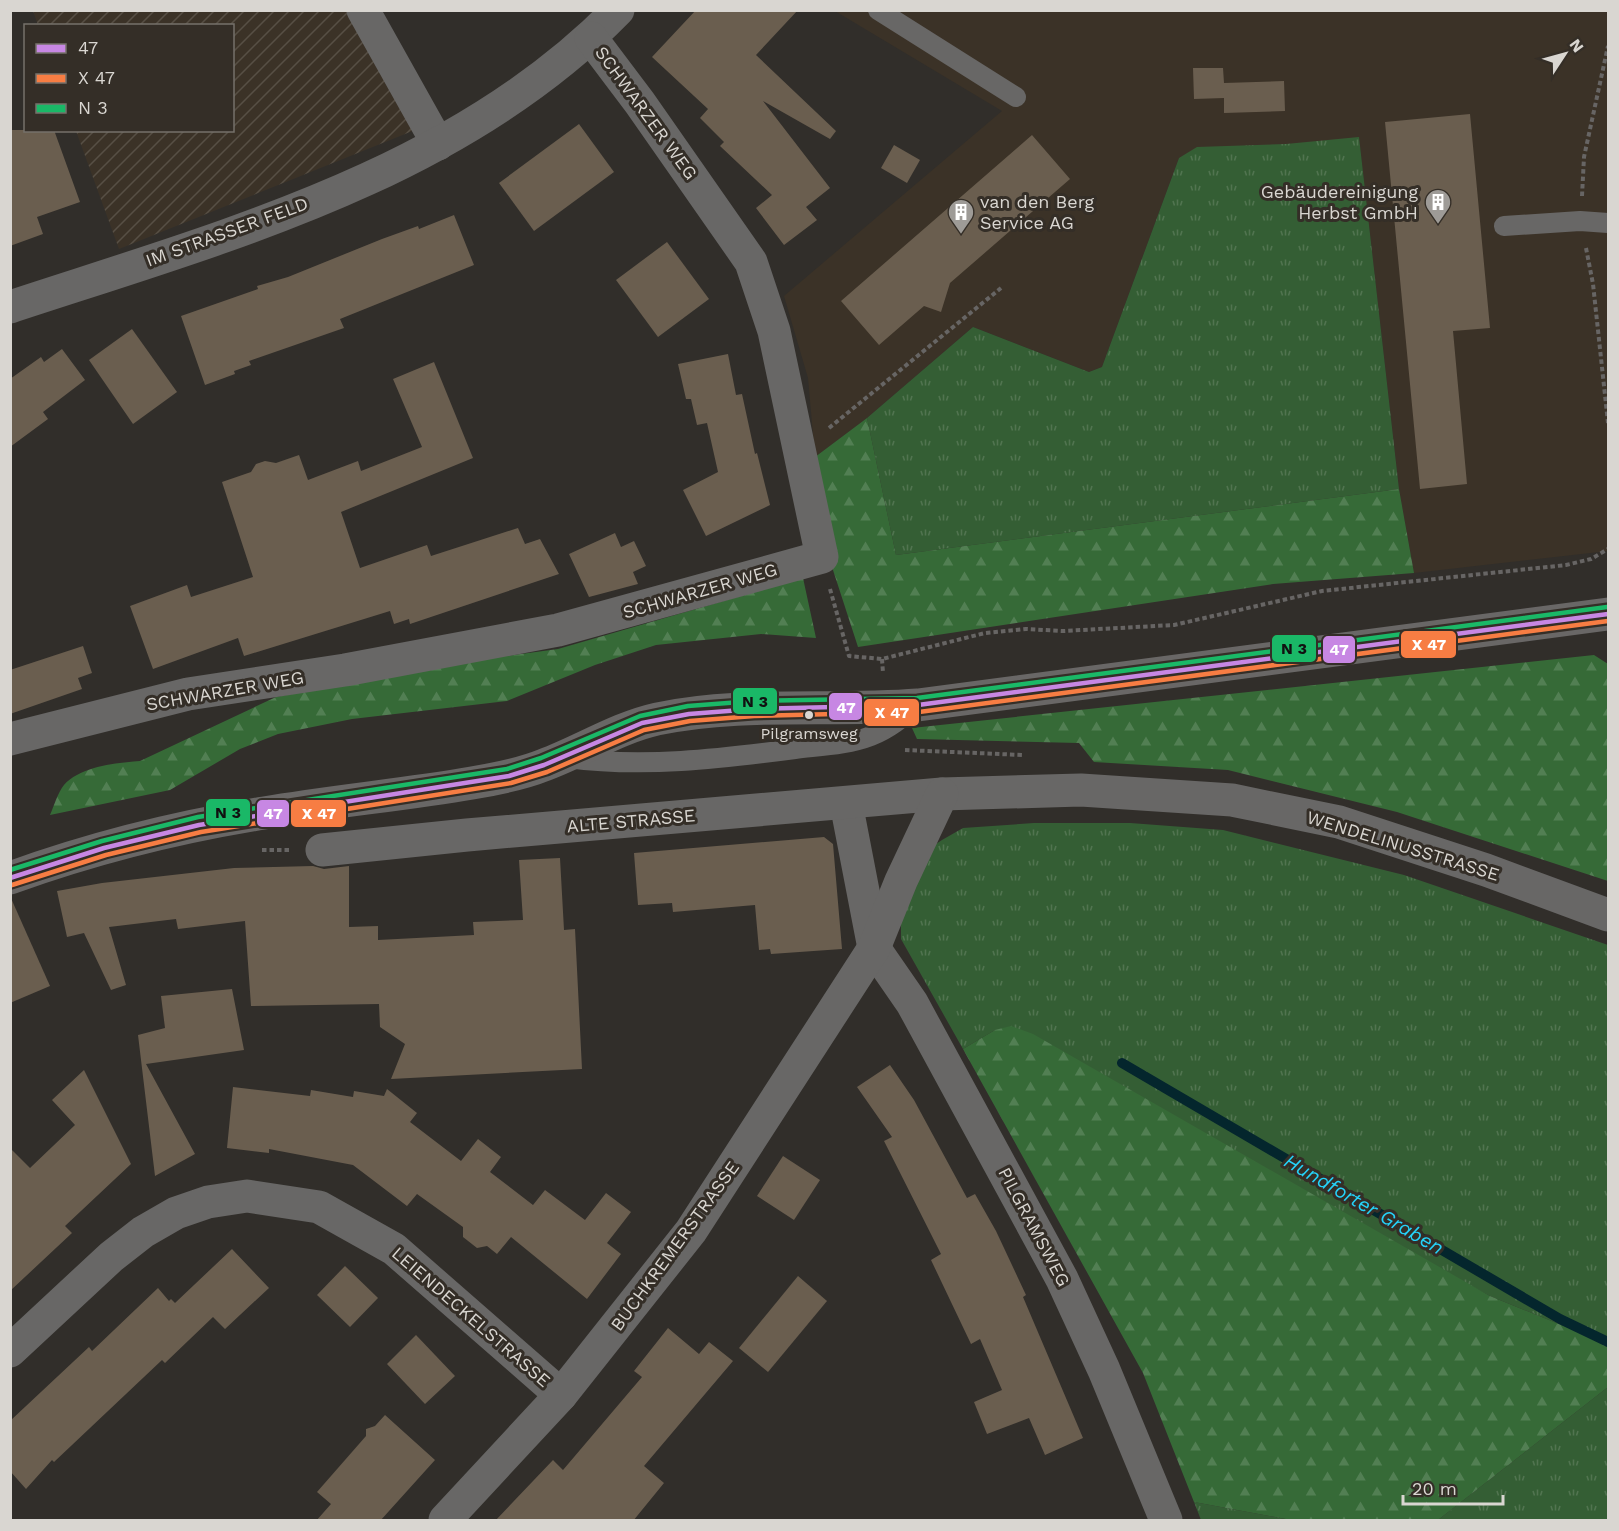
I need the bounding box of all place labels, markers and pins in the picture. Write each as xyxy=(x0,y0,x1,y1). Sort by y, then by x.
place label: Gebäudereinigung Herbst GmbH xyxy=(1261,181,1418,223)
building icon: Gebäudereinigung Herbst GmbH xyxy=(1423,187,1453,225)
place label: van den Berg Service AG xyxy=(980,191,1095,233)
building icon: van den Berg Service AG xyxy=(946,197,976,235)
marker: Pilgramsweg xyxy=(803,709,815,721)
place label: Pilgramsweg xyxy=(761,724,858,743)

